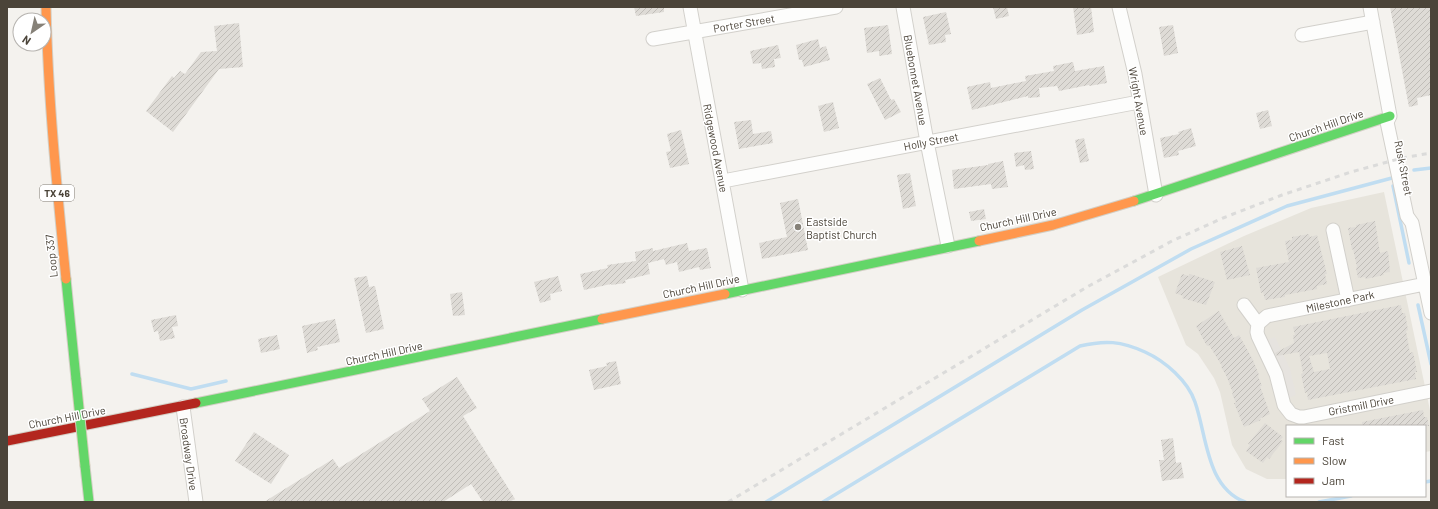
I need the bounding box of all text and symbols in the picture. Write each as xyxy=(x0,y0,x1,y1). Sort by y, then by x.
street label: Porter Street xyxy=(712,11,776,35)
north arrow xyxy=(12,12,52,52)
text: N xyxy=(19,33,33,48)
street label: Bluebonnet Avenue xyxy=(902,34,930,126)
street label: Wright Avenue xyxy=(1127,66,1151,136)
street label: Ridgewood Avenue xyxy=(701,103,731,194)
street label: Church Hill Drive xyxy=(1287,106,1365,144)
street label: Holly Street xyxy=(902,129,960,153)
street label: Rusk Street xyxy=(1392,139,1416,197)
road number: TX 46 xyxy=(40,185,74,201)
street label: Church Hill Drive xyxy=(978,204,1058,233)
place label: Eastside Baptist Church xyxy=(806,215,877,241)
marker: Eastside Baptist Church xyxy=(793,222,803,232)
street label: Loop 337 xyxy=(42,234,60,278)
street label: Church Hill Drive xyxy=(661,271,741,300)
street label: Milestone Park xyxy=(1305,287,1376,315)
street label: Church Hill Drive xyxy=(344,338,424,367)
street label: Gristmill Drive xyxy=(1327,392,1395,418)
street label: Church Hill Drive xyxy=(27,403,107,431)
street label: Broadway Drive xyxy=(177,417,201,491)
legend xyxy=(1286,425,1426,497)
text: Fast xyxy=(1322,433,1345,447)
text: Slow xyxy=(1322,453,1347,467)
text: Jam xyxy=(1322,473,1345,487)

